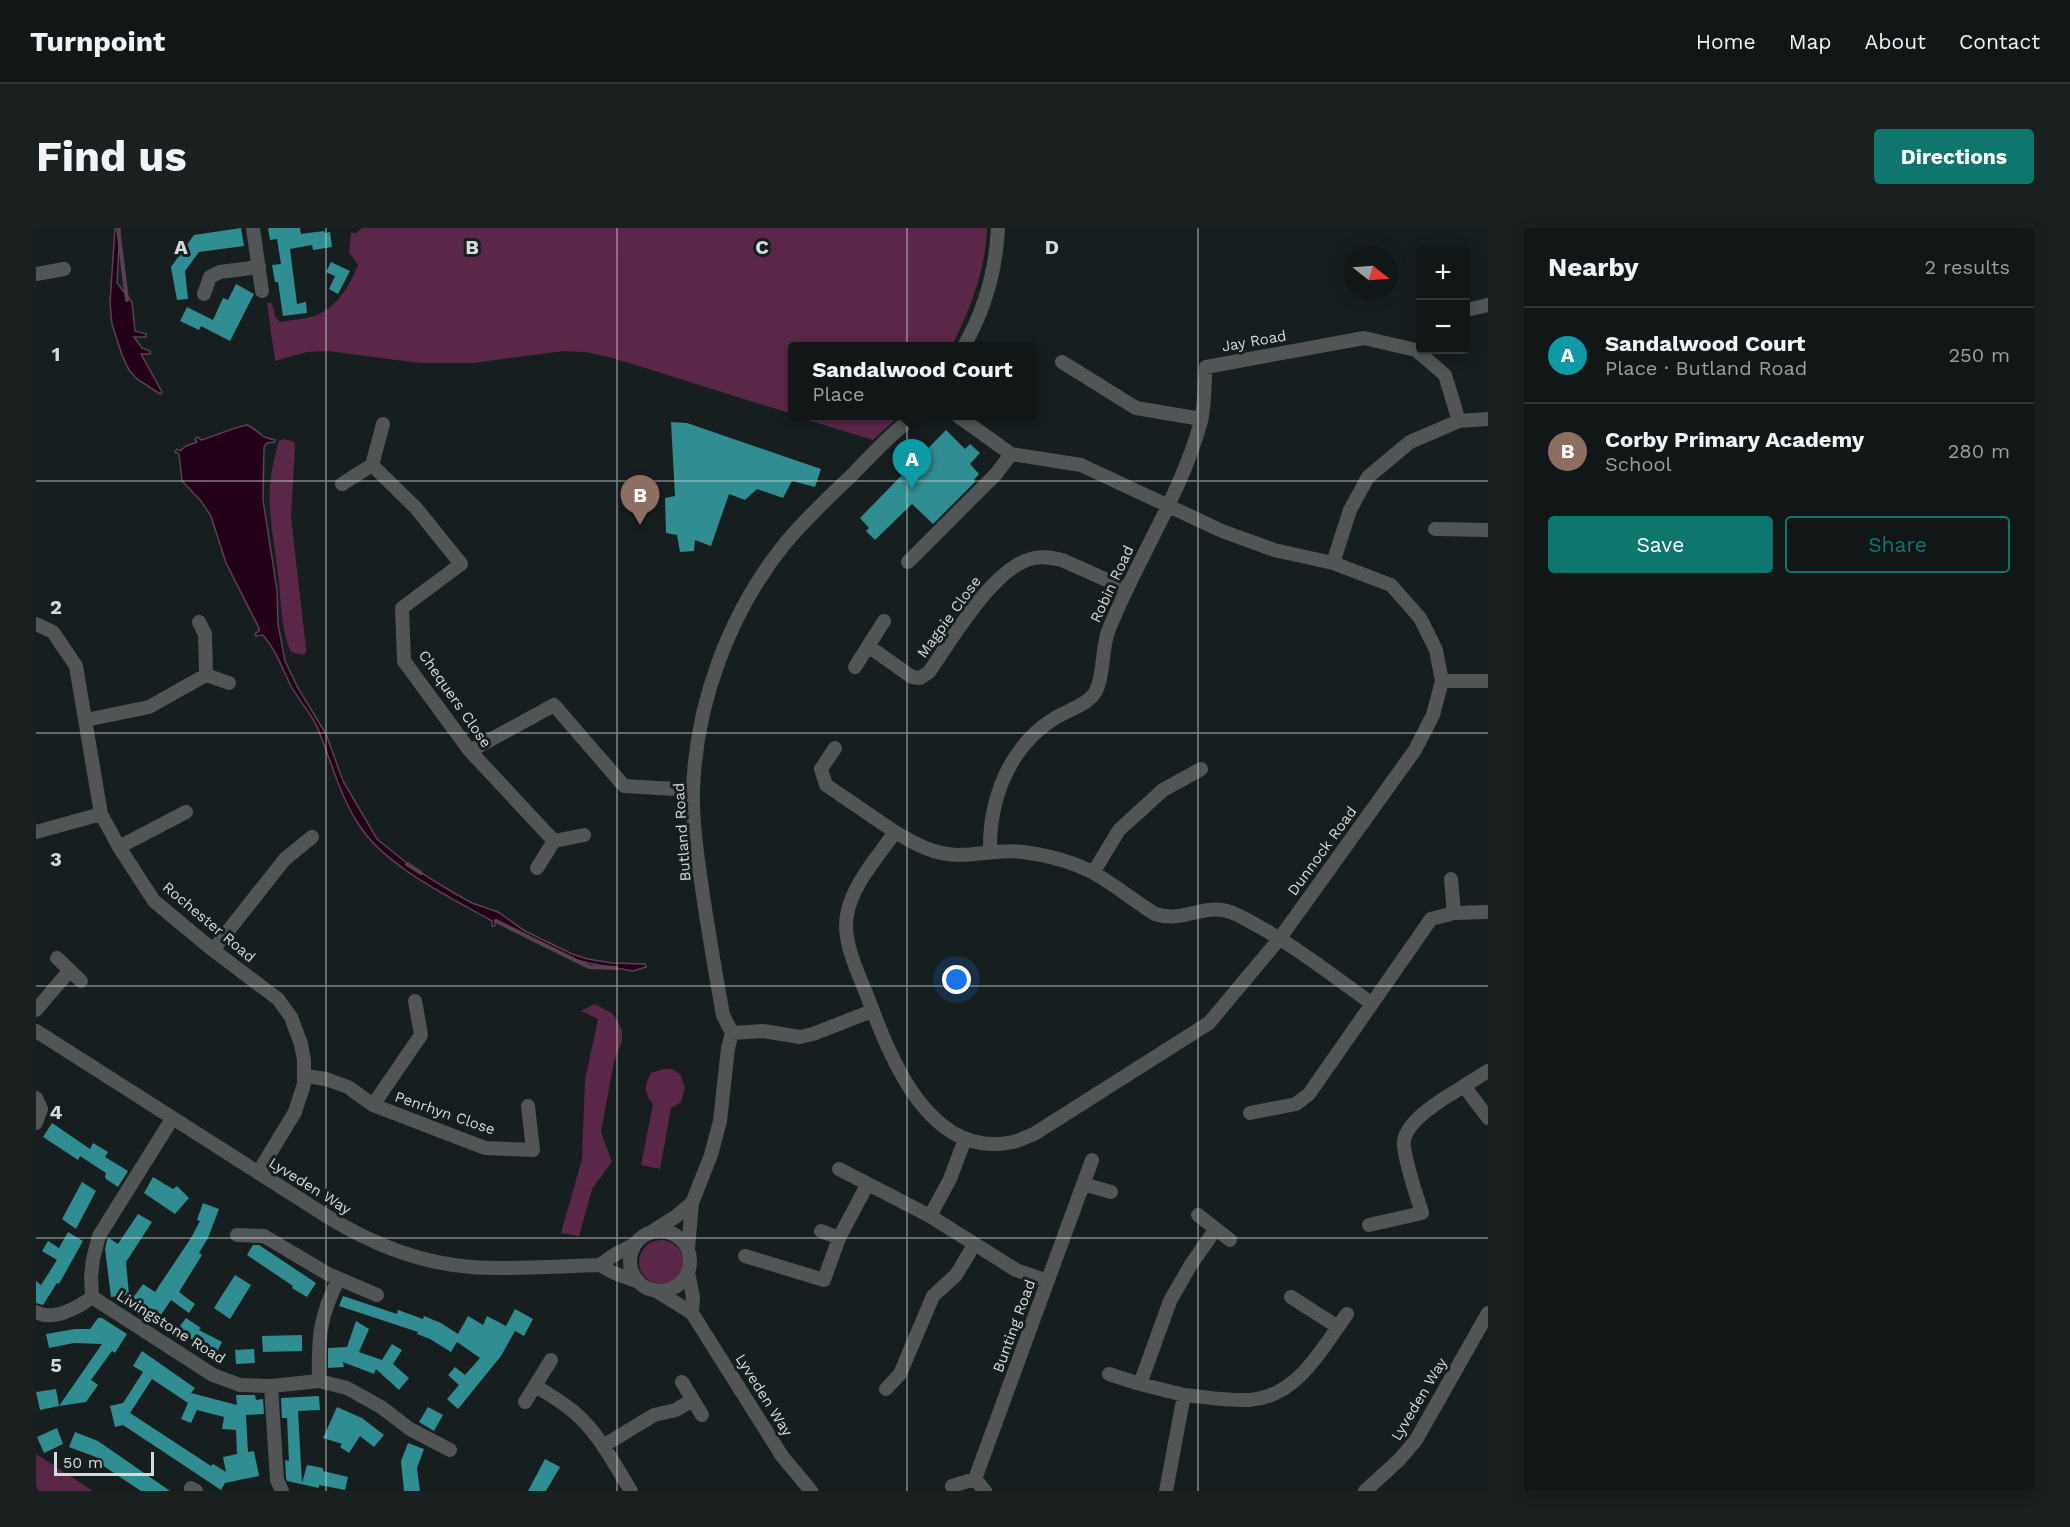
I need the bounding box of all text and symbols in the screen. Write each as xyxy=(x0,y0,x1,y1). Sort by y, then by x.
text: Turnpoint xyxy=(30,25,165,58)
text: Home xyxy=(1696,29,1756,54)
text: Map xyxy=(1789,29,1832,54)
text: About xyxy=(1865,29,1926,54)
text: Contact xyxy=(1959,29,2040,54)
button: Directions xyxy=(1874,129,2034,184)
text: Find us xyxy=(36,132,187,181)
text: A xyxy=(174,235,188,259)
text: B xyxy=(465,235,479,259)
text: C xyxy=(755,235,769,259)
text: D xyxy=(1045,235,1059,259)
north arrow xyxy=(1344,246,1398,300)
map controls xyxy=(1416,246,1470,354)
button: + xyxy=(1416,246,1470,300)
text: Nearby xyxy=(1548,252,1639,282)
text: 2 results xyxy=(1925,255,2010,279)
button: − xyxy=(1416,300,1470,354)
street label: Jay Road xyxy=(1220,326,1288,356)
text: Sandalwood Court xyxy=(1605,331,1805,356)
text: 1 xyxy=(52,342,60,366)
popup xyxy=(788,342,1037,420)
text: A xyxy=(1561,343,1574,367)
text: 250 m xyxy=(1948,343,2010,367)
text: Place · Butland Road xyxy=(1605,356,1807,380)
text: Sandalwood Court xyxy=(812,357,1013,382)
text: Place xyxy=(812,382,865,406)
text: Corby Primary Academy xyxy=(1605,427,1864,452)
text: B xyxy=(1561,439,1574,463)
text: 280 m xyxy=(1948,439,2010,463)
pin: A xyxy=(892,440,932,489)
text: School xyxy=(1605,452,1672,476)
pin: B xyxy=(620,476,660,525)
button: Save xyxy=(1548,516,1773,573)
button: Share xyxy=(1785,516,2010,573)
street label: Robin Road xyxy=(1086,543,1138,625)
street label: Magpie Close xyxy=(913,573,985,661)
text: 2 xyxy=(50,595,62,619)
street label: Chequers Close xyxy=(415,647,495,751)
street label: Butland Road xyxy=(670,782,694,882)
street label: Dunnock Road xyxy=(1284,803,1360,899)
text: 3 xyxy=(50,847,62,871)
street label: Rochester Road xyxy=(159,878,259,966)
your location xyxy=(942,965,971,994)
street label: Penrhyn Close xyxy=(393,1087,497,1139)
text: 4 xyxy=(50,1100,63,1124)
street label: Lyveden Way xyxy=(266,1154,355,1219)
street label: Bunting Road xyxy=(989,1277,1039,1375)
street label: Livingstone Road xyxy=(113,1286,229,1368)
street label: Lyveden Way xyxy=(732,1351,797,1440)
text: 5 xyxy=(50,1353,62,1377)
street label: Lyveden Way xyxy=(1387,1354,1451,1444)
scale bar xyxy=(54,1449,154,1476)
text: 50 m xyxy=(63,1453,103,1472)

